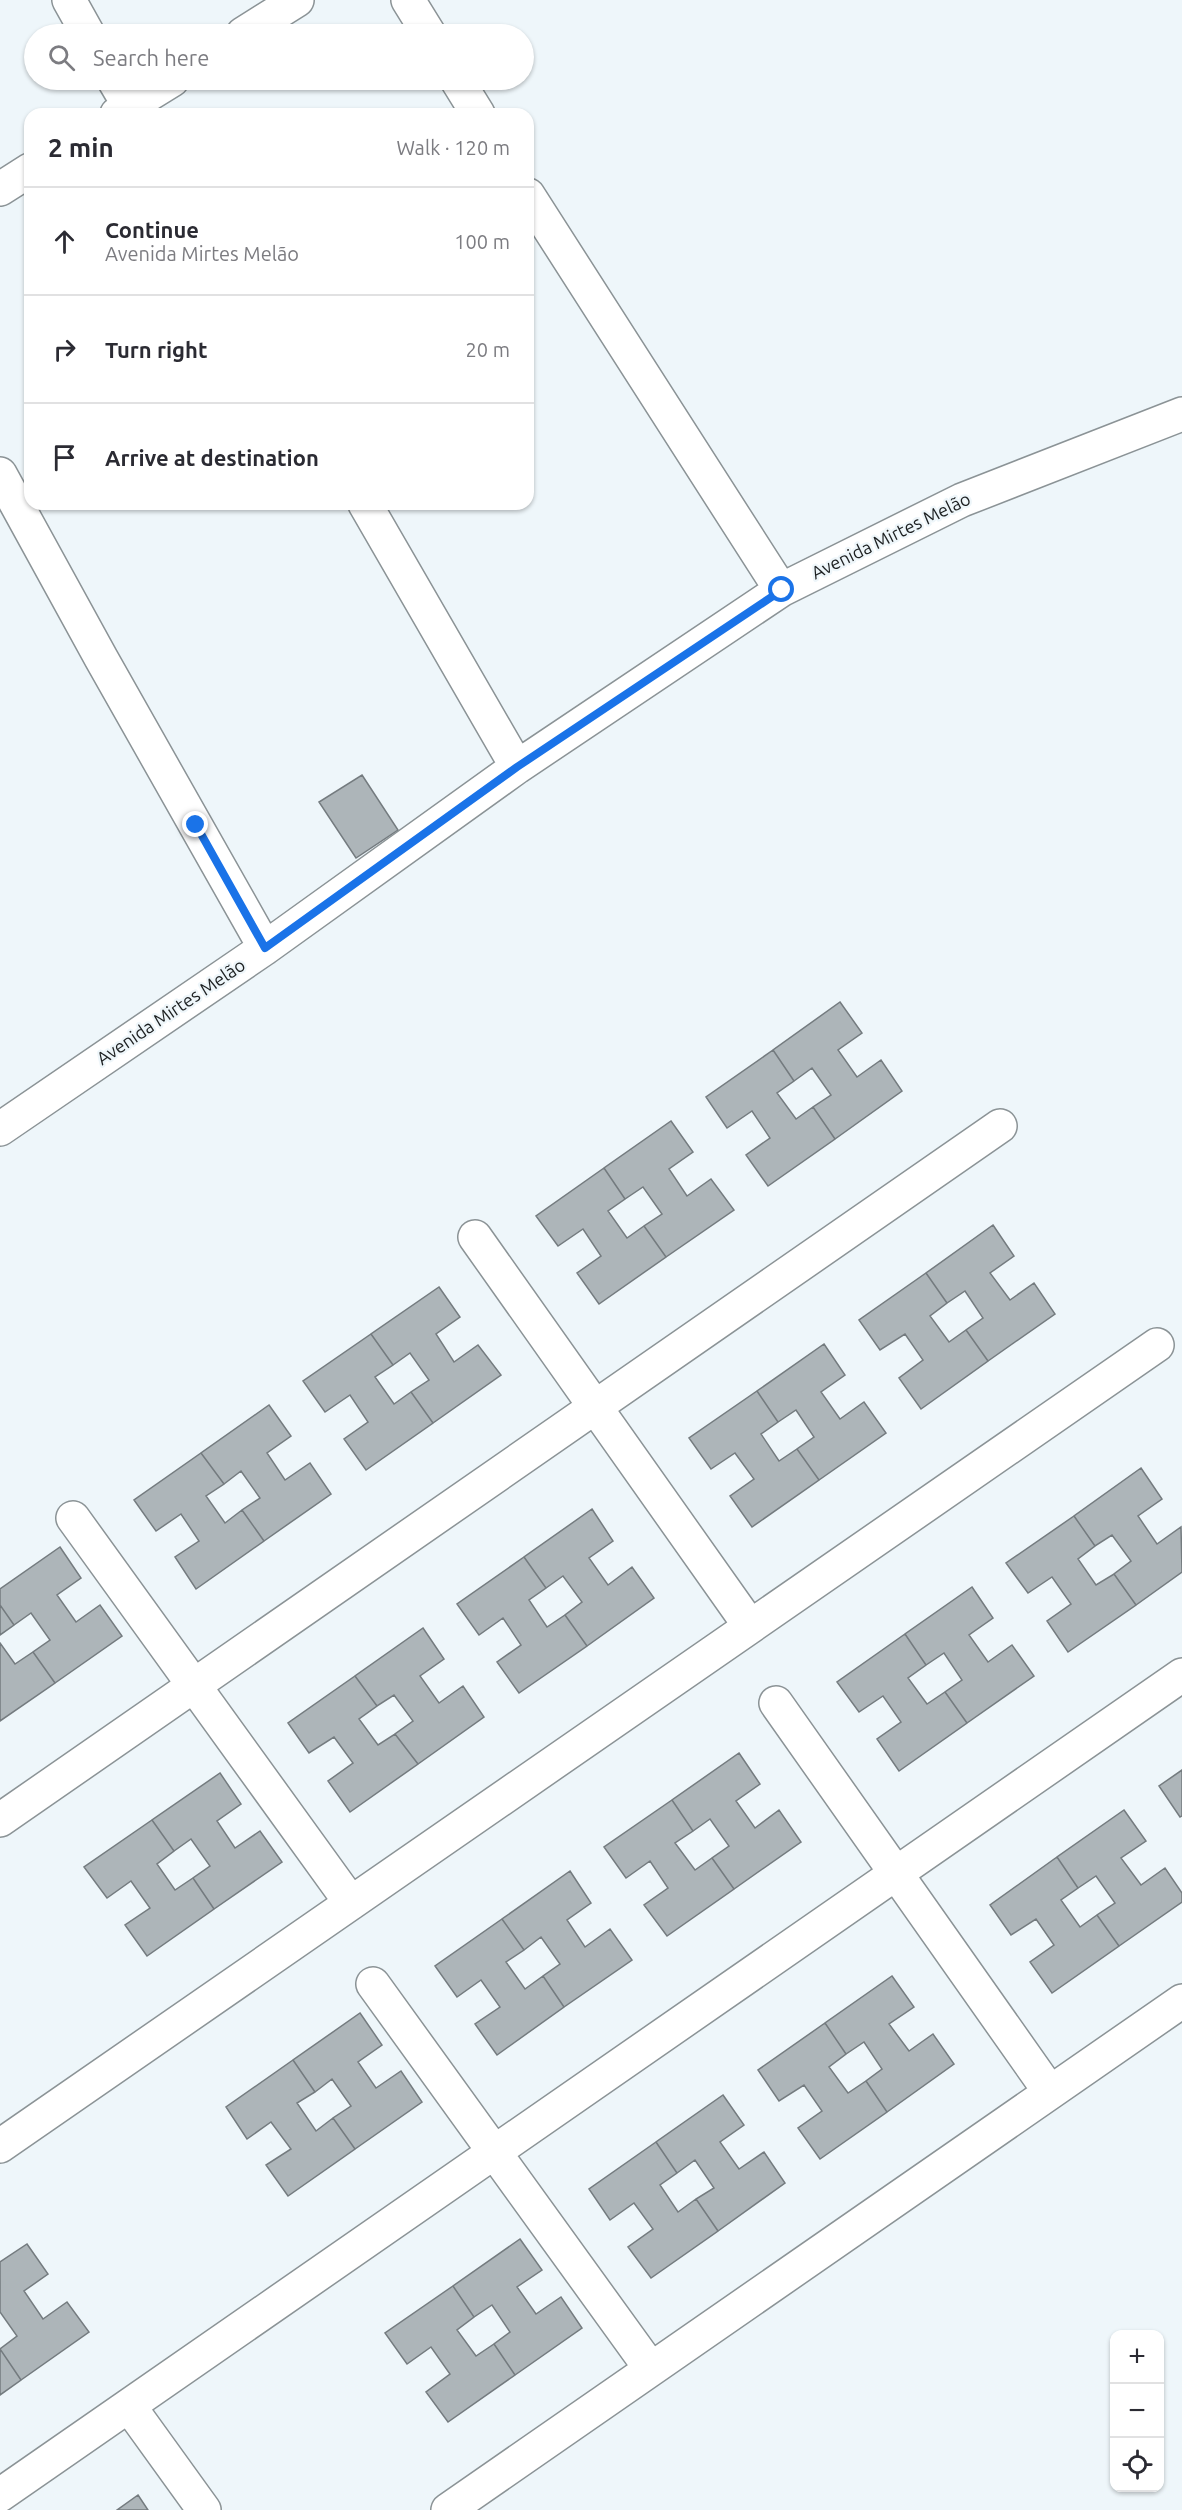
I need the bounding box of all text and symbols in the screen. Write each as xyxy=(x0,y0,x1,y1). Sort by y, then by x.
search box xyxy=(24,24,534,90)
icon: search xyxy=(45,41,78,74)
text: Search here xyxy=(93,45,209,70)
text: 2 min xyxy=(48,133,114,162)
text: Walk · 120 m xyxy=(397,136,510,159)
text: Continue xyxy=(105,217,199,242)
icon: ahead xyxy=(48,225,81,258)
text: 100 m xyxy=(454,230,510,253)
text: Avenida Mirtes Melão xyxy=(105,242,299,265)
icon: right xyxy=(48,333,81,366)
text: Turn right xyxy=(105,337,207,362)
text: 20 m xyxy=(466,338,510,361)
icon: arrive xyxy=(48,441,81,474)
text: Arrive at destination xyxy=(105,445,319,470)
street label: Avenida Mirtes Melão xyxy=(808,488,973,582)
route start xyxy=(768,576,794,602)
route end xyxy=(182,811,208,837)
street label: Avenida Mirtes Melão xyxy=(92,954,248,1068)
map controls xyxy=(1110,2330,1164,2492)
button: + xyxy=(1110,2330,1164,2384)
button: − xyxy=(1110,2384,1164,2438)
button: locate xyxy=(1110,2438,1164,2492)

